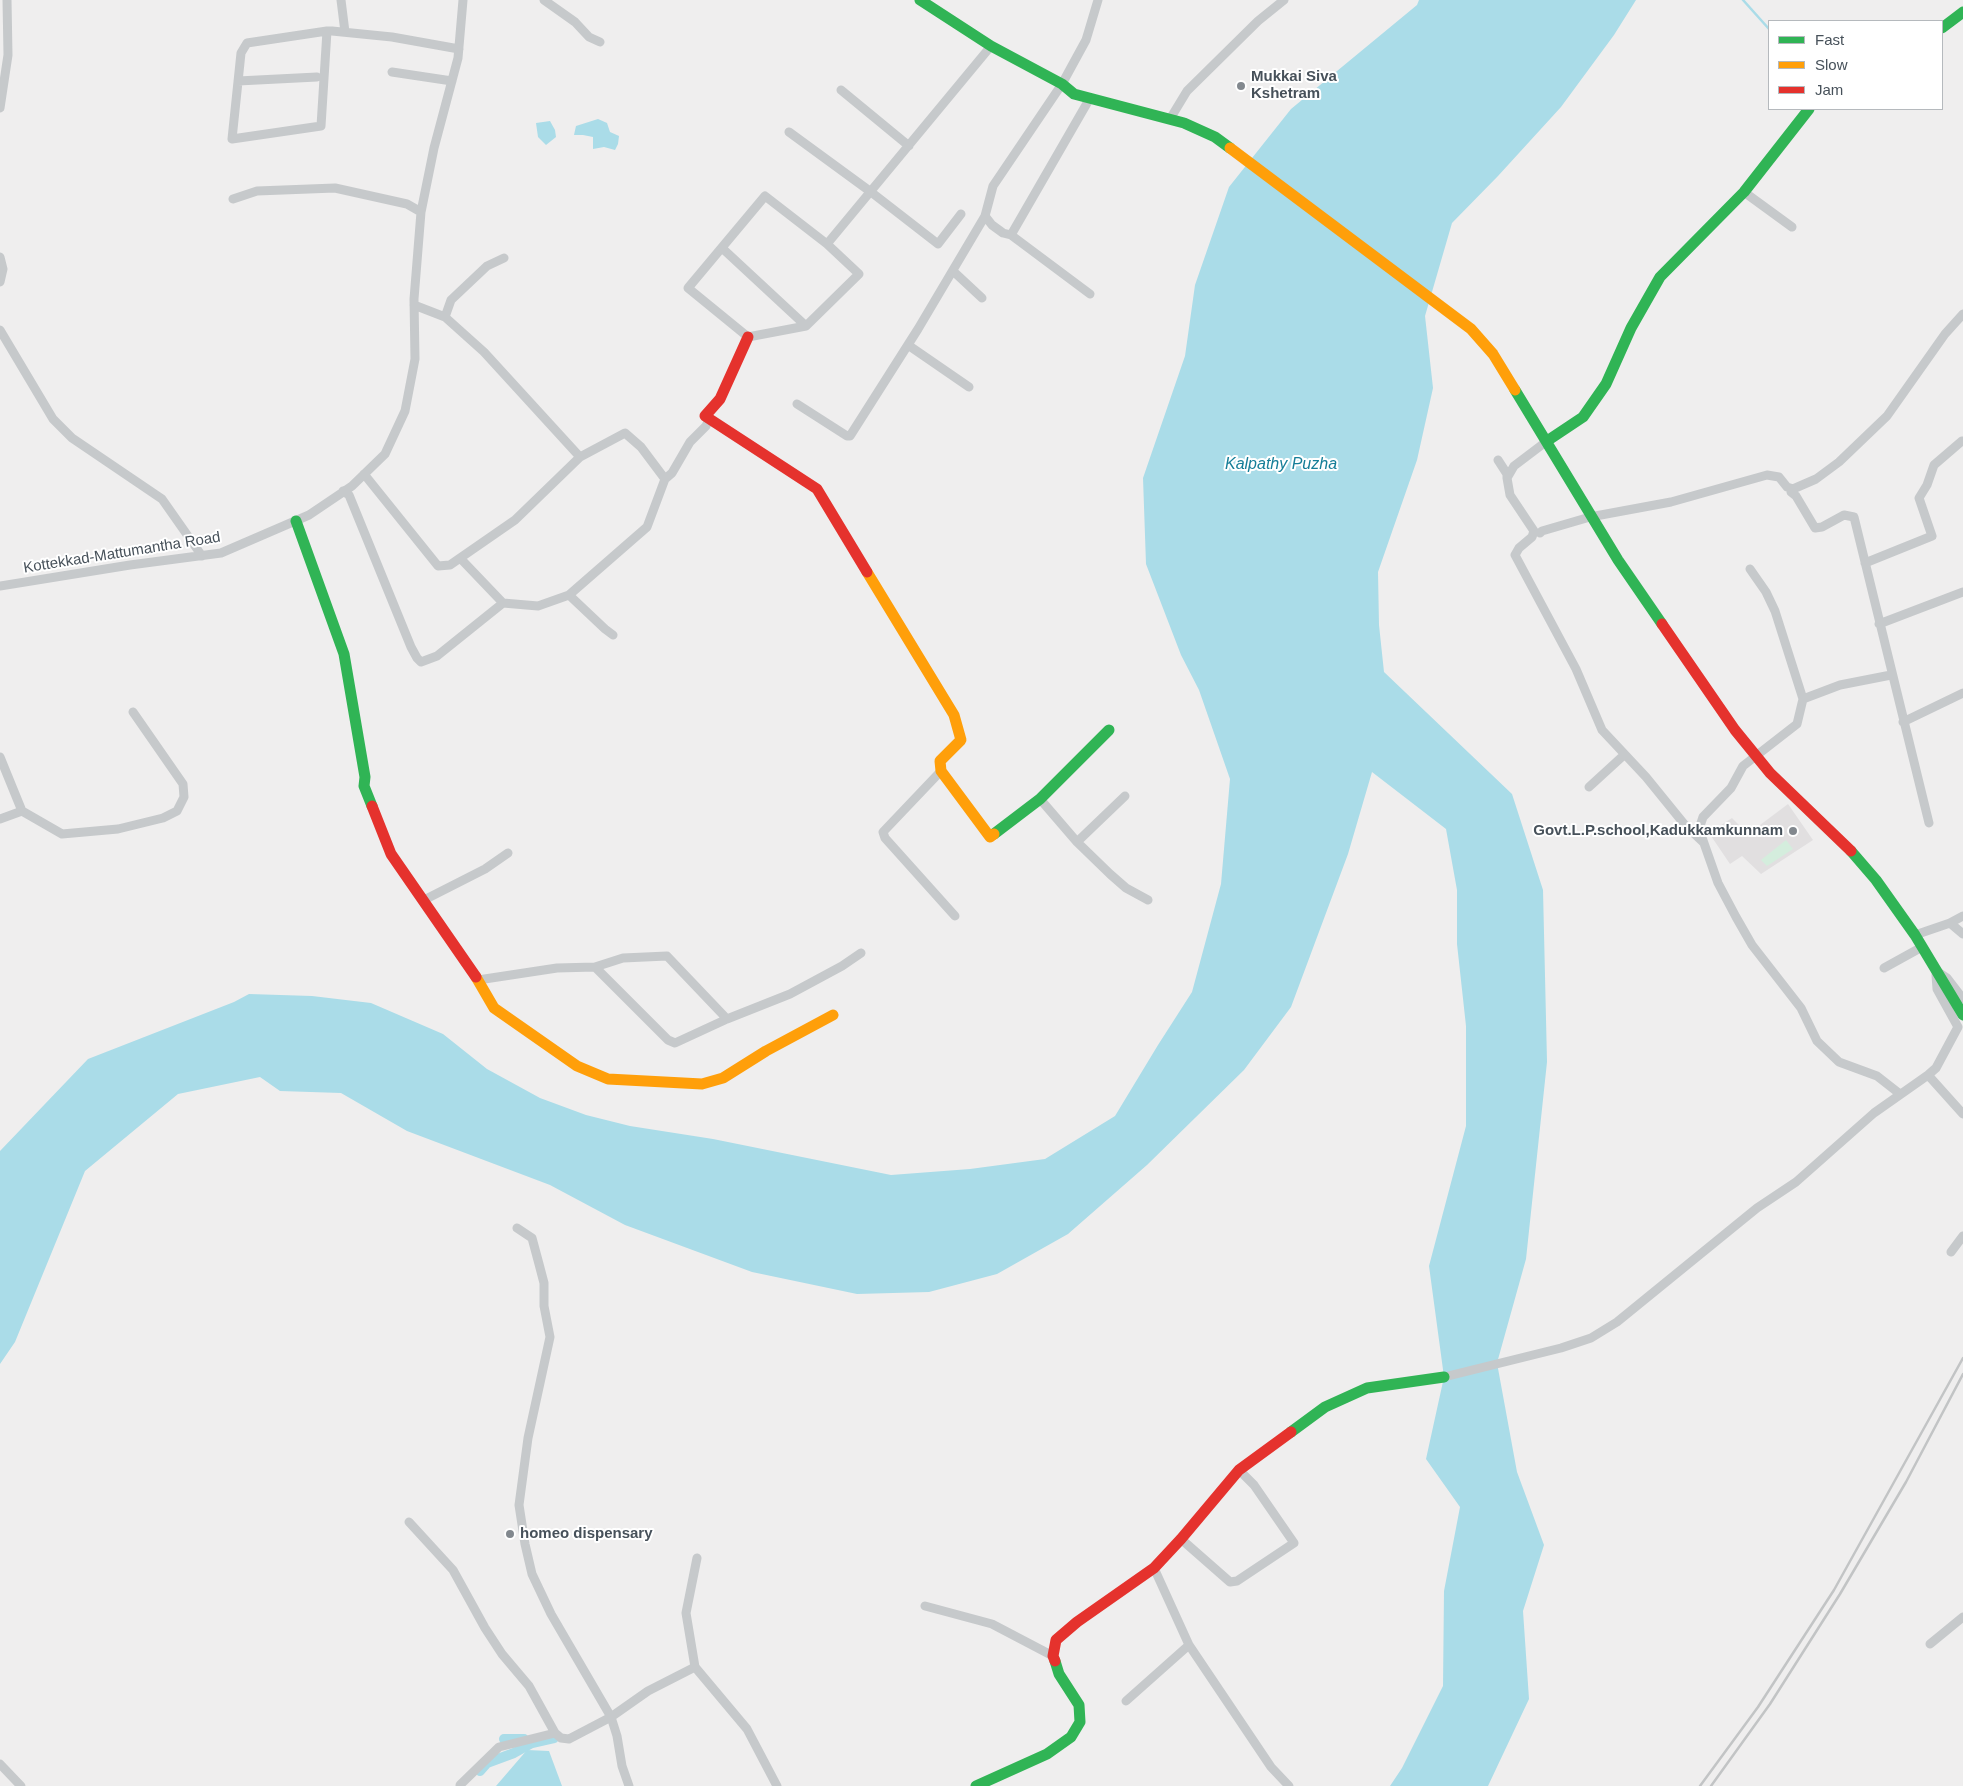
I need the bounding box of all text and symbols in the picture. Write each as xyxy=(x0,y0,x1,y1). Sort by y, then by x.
legend xyxy=(1768,20,1943,110)
text: Fast xyxy=(1815,31,1844,48)
text: Slow xyxy=(1815,56,1848,73)
place label: Mukkai Siva Kshetram xyxy=(1251,68,1337,103)
marker: Mukkai Siva Kshetram xyxy=(1235,80,1247,92)
text: Jam xyxy=(1815,81,1843,98)
water label: Kalpathy Puzha xyxy=(1225,455,1337,475)
street label: Kottekkad-Mattumantha Road xyxy=(22,529,222,577)
place label: Govt.L.P.school,Kadukkamkunnam xyxy=(1533,822,1783,840)
marker: Govt.L.P.school,Kadukkamkunnam xyxy=(1787,825,1799,837)
place label: homeo dispensary xyxy=(520,1525,653,1543)
marker: homeo dispensary xyxy=(504,1528,516,1540)

